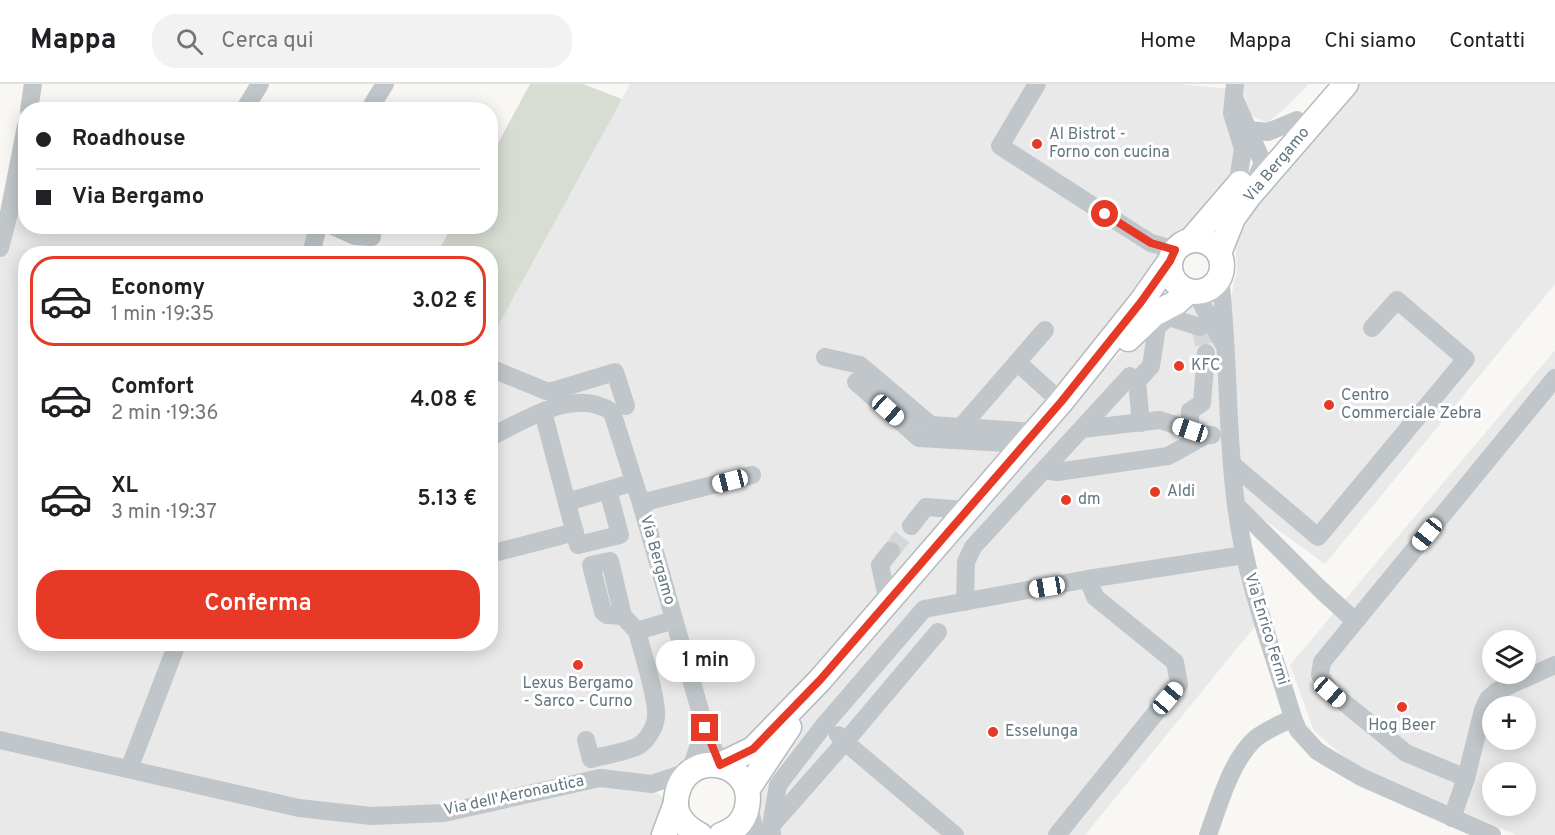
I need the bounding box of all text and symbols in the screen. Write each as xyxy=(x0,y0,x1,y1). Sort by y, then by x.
search box xyxy=(152,14,572,68)
text: Mappa xyxy=(30,23,116,59)
icon: search xyxy=(173,25,206,58)
text: Cerca qui xyxy=(221,28,314,55)
text: Home xyxy=(1140,28,1196,55)
text: Mappa xyxy=(1229,28,1291,55)
text: Chi siamo xyxy=(1324,28,1416,55)
text: Contatti xyxy=(1449,28,1525,55)
street label: Via Bergamo xyxy=(1240,123,1314,207)
place label: Al Bistrot - Forno con cucina xyxy=(1049,125,1170,163)
text: Roadhouse xyxy=(72,126,186,153)
marker: Al Bistrot - Forno con cucina xyxy=(1030,137,1044,151)
text: Via Bergamo xyxy=(72,184,204,211)
route start xyxy=(1091,200,1118,227)
icon: car xyxy=(39,274,93,328)
text: Economy xyxy=(111,275,205,302)
text: 3.02 € xyxy=(412,288,477,315)
text: 1 min · 19:35 xyxy=(111,302,214,328)
place label: KFC xyxy=(1191,356,1220,376)
marker: KFC xyxy=(1172,359,1186,373)
icon: car xyxy=(39,373,93,427)
text: Comfort xyxy=(111,374,194,401)
place label: Centro Commerciale Zebra xyxy=(1341,386,1481,424)
text: 4.08 € xyxy=(411,387,477,414)
car xyxy=(869,391,907,429)
marker: Centro Commerciale Zebra xyxy=(1322,398,1336,412)
text: 2 min · 19:36 xyxy=(111,401,219,427)
car xyxy=(1170,416,1210,444)
car xyxy=(710,468,750,494)
icon: car xyxy=(39,472,93,526)
text: XL xyxy=(111,473,138,500)
place label: Aldi xyxy=(1167,482,1195,502)
marker: Aldi xyxy=(1148,485,1162,499)
text: 5.13 € xyxy=(417,486,477,513)
place label: dm xyxy=(1078,490,1101,510)
marker: dm xyxy=(1059,493,1073,507)
text: 3 min · 19:37 xyxy=(111,500,217,526)
street label: Via Bergamo xyxy=(635,513,679,607)
car xyxy=(1409,514,1445,554)
button: Conferma xyxy=(36,570,480,639)
street label: Via Enrico Fermi xyxy=(1239,570,1293,688)
car xyxy=(1028,575,1066,599)
map controls xyxy=(1482,630,1536,816)
button: layers xyxy=(1482,630,1536,684)
callout: 1 min xyxy=(656,641,754,683)
text: 1 min xyxy=(682,648,729,674)
marker: Lexus Bergamo - Sarco - Curno xyxy=(571,658,585,672)
car xyxy=(1311,673,1349,711)
place label: Lexus Bergamo - Sarco - Curno xyxy=(522,674,634,712)
car xyxy=(1150,678,1186,718)
button: + xyxy=(1482,696,1536,750)
marker: Hog Beer xyxy=(1395,700,1409,714)
route end xyxy=(691,714,718,741)
place label: Hog Beer xyxy=(1368,716,1436,736)
place label: Esselunga xyxy=(1005,722,1078,742)
marker: Esselunga xyxy=(986,725,1000,739)
button: − xyxy=(1482,762,1536,816)
street label: Via dell'Aeronautica xyxy=(442,771,586,821)

